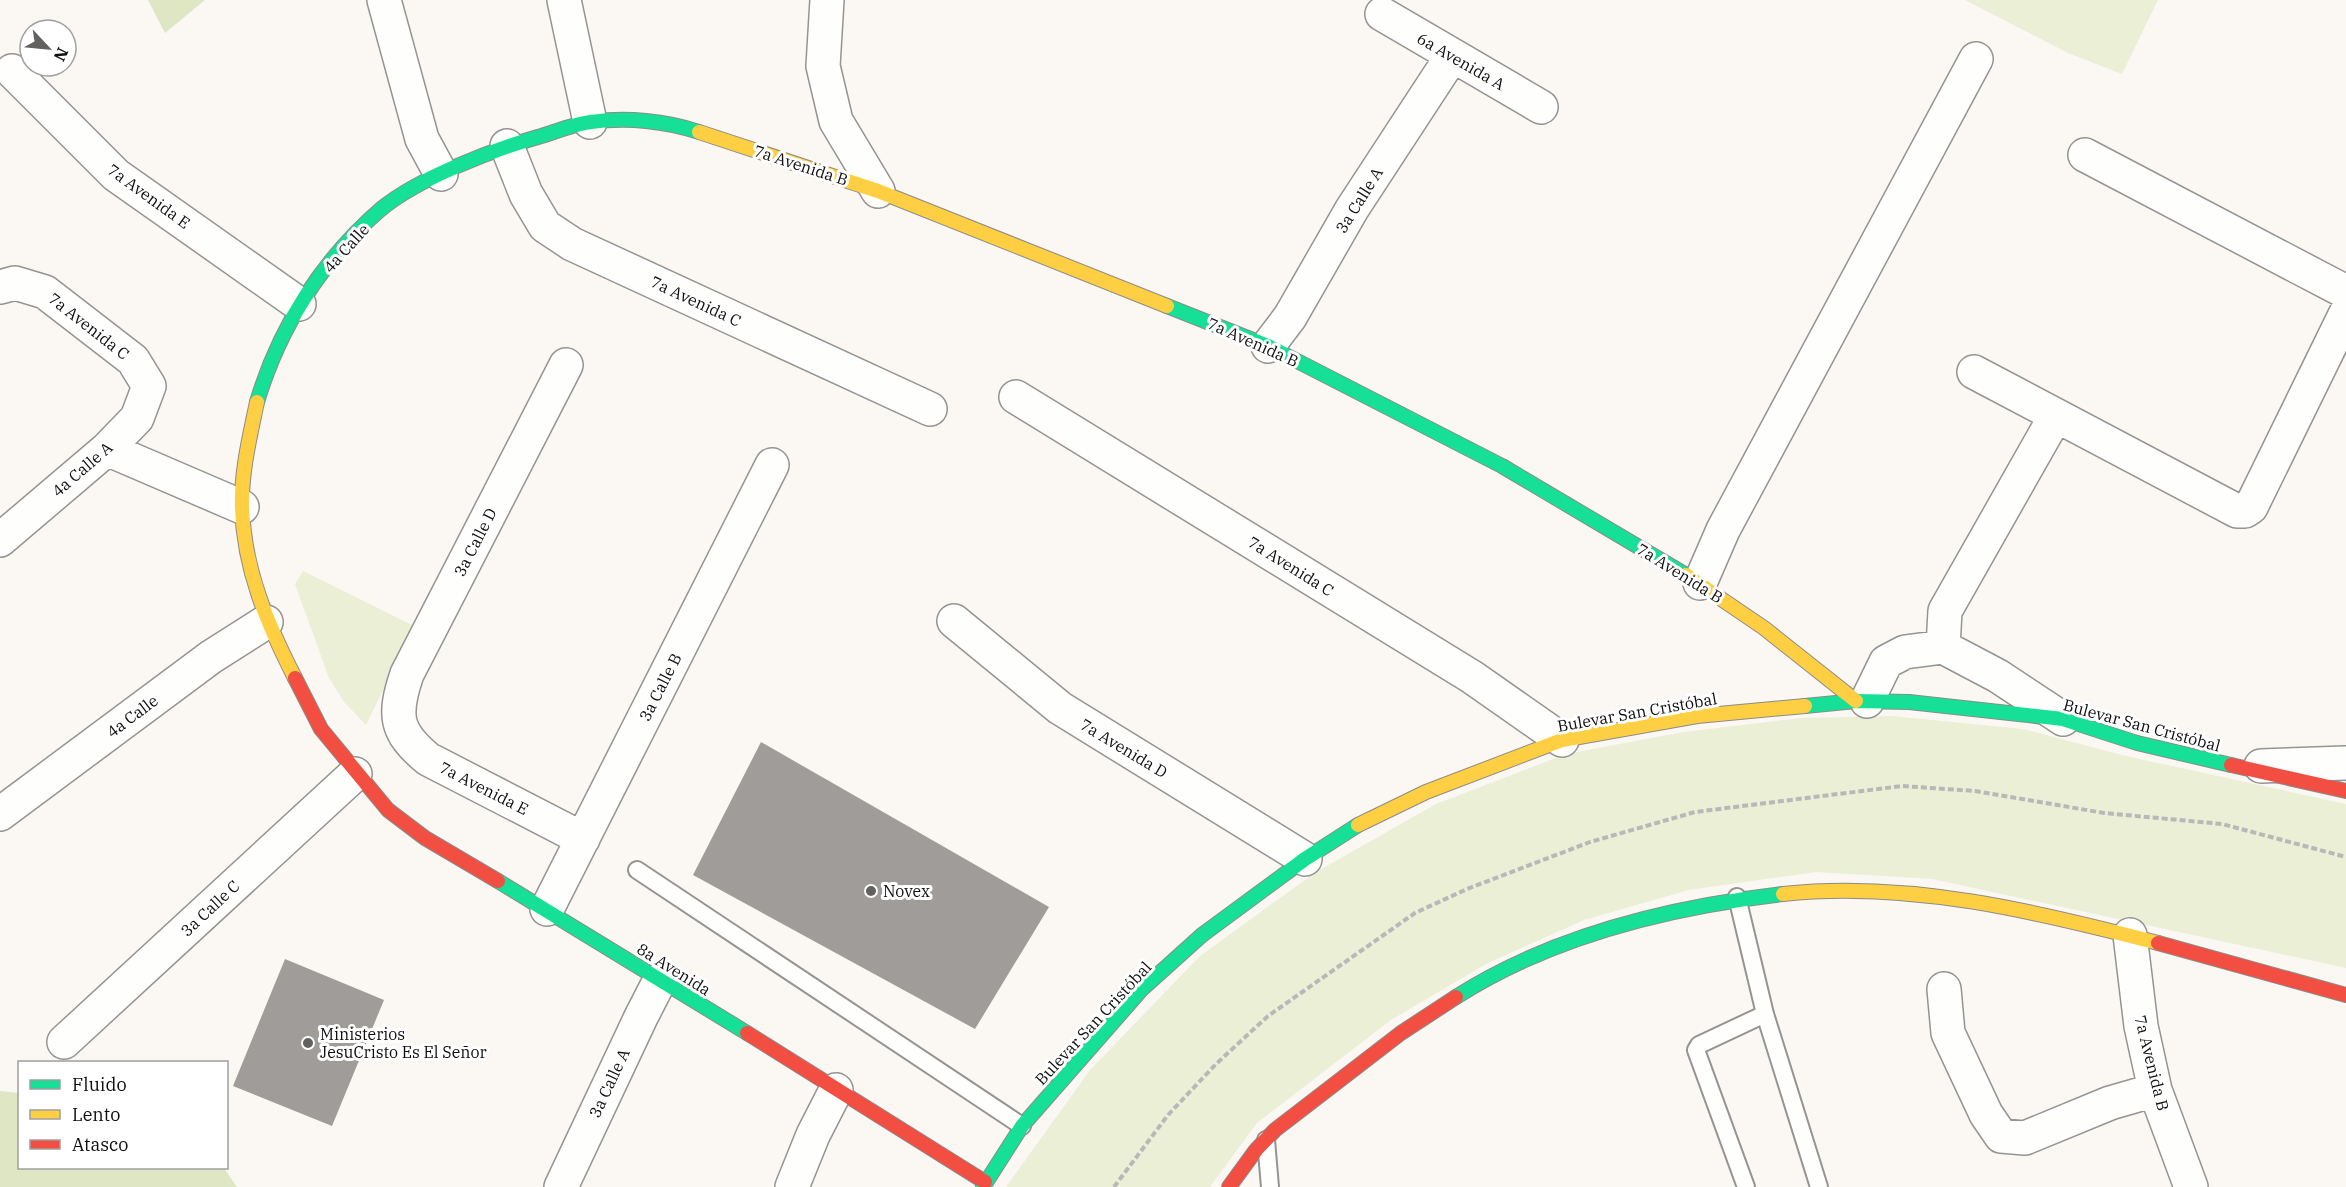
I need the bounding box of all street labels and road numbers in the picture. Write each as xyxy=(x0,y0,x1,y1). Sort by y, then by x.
street label: 6a Avenida A xyxy=(1414,28,1508,94)
street label: 7a Avenida B xyxy=(751,140,851,190)
street label: 7a Avenida E xyxy=(104,159,194,233)
street label: 3a Calle A xyxy=(1331,163,1387,237)
street label: 4a Calle xyxy=(319,219,373,277)
street label: 7a Avenida C xyxy=(648,271,744,331)
street label: 7a Avenida C xyxy=(44,288,134,364)
street label: 7a Avenida B xyxy=(1204,313,1302,371)
street label: 4a Calle A xyxy=(48,437,116,501)
street label: 3a Calle D xyxy=(449,504,501,580)
street label: 7a Avenida C xyxy=(1244,532,1338,600)
street label: 7a Avenida B xyxy=(1633,539,1727,607)
street label: 3a Calle B xyxy=(634,650,686,724)
street label: Bulevar San Cristóbal xyxy=(1556,688,1719,736)
street label: 4a Calle xyxy=(102,690,162,742)
street label: Bulevar San Cristóbal xyxy=(2061,694,2223,756)
street label: 7a Avenida D xyxy=(1077,714,1171,782)
street label: 7a Avenida E xyxy=(436,757,532,819)
street label: 3a Calle C xyxy=(176,876,244,940)
street label: 8a Avenida xyxy=(633,938,715,1000)
street label: Bulevar San Cristóbal xyxy=(1031,957,1156,1089)
street label: 7a Avenida B xyxy=(2130,1013,2174,1113)
street label: 3a Calle A xyxy=(584,1045,634,1121)

